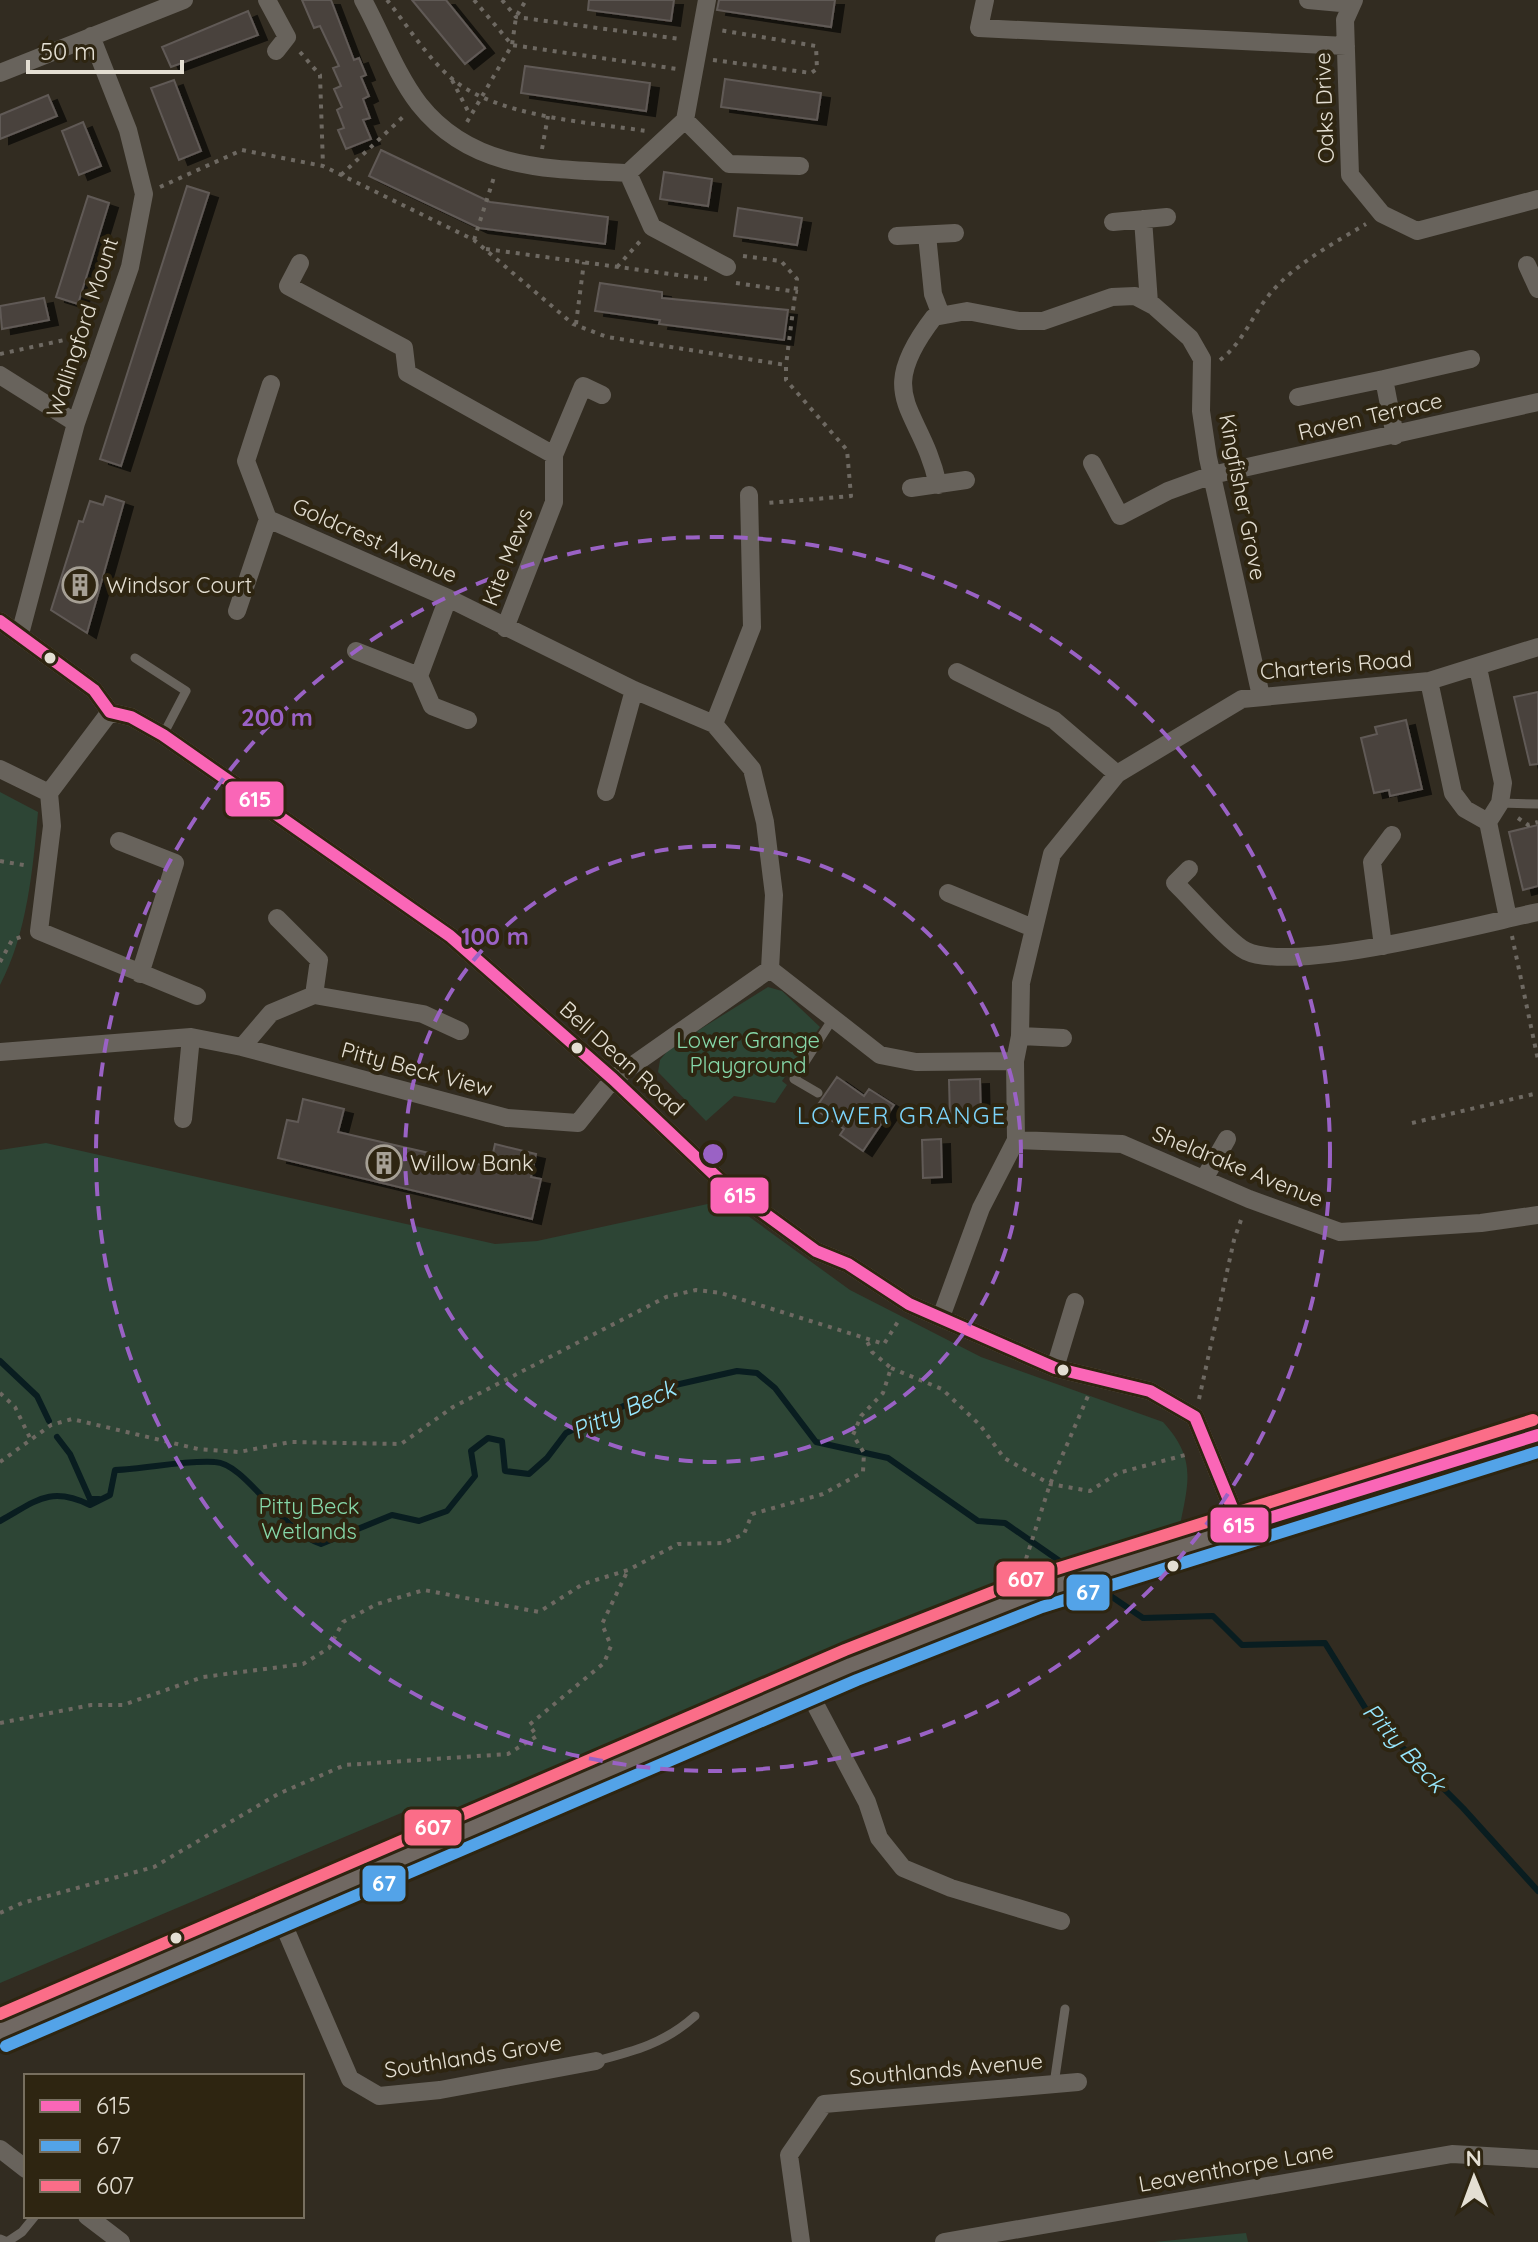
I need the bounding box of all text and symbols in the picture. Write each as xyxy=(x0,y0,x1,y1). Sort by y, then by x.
scale bar xyxy=(28,24,182,74)
text: 50 m xyxy=(40,36,96,66)
street label: Oaks Drive xyxy=(1308,52,1340,164)
street label: Wallingford Mount xyxy=(40,233,124,421)
street label: Raven Terrace xyxy=(1295,386,1445,446)
street label: Kingfisher Grove xyxy=(1213,412,1273,582)
street label: Goldcrest Avenue xyxy=(288,491,462,589)
street label: Kite Mews xyxy=(476,504,538,610)
building icon: Windsor Court xyxy=(61,566,99,604)
place label: Windsor Court xyxy=(106,571,252,599)
street label: Charteris Road xyxy=(1259,644,1413,686)
unlabelled marker xyxy=(42,650,58,666)
text: 200 m xyxy=(241,702,313,732)
line badge: 615 xyxy=(224,780,285,818)
text: 615 xyxy=(239,785,271,813)
text: 100 m xyxy=(461,921,529,951)
street label: Bell Dean Road xyxy=(554,995,690,1121)
park label: Lower Grange Playground xyxy=(676,1026,820,1079)
street label: Pitty Beck View xyxy=(338,1035,496,1103)
unlabelled marker xyxy=(569,1040,585,1056)
district label: LOWER GRANGE xyxy=(797,1100,1007,1130)
street label: Sheldrake Avenue xyxy=(1148,1119,1328,1213)
centre of rings xyxy=(699,1140,727,1168)
building icon: Willow Bank xyxy=(365,1144,403,1182)
place label: Willow Bank xyxy=(410,1149,534,1177)
line badge: 615 xyxy=(709,1176,770,1215)
text: 615 xyxy=(724,1181,756,1209)
unlabelled marker xyxy=(1055,1362,1071,1378)
water label: Pitty Beck xyxy=(567,1372,682,1445)
park label: Pitty Beck Wetlands xyxy=(258,1492,360,1545)
line badge: 615 xyxy=(1209,1506,1270,1544)
text: 615 xyxy=(1223,1511,1255,1539)
unlabelled marker xyxy=(1165,1558,1181,1574)
line badge: 607 xyxy=(995,1560,1056,1598)
text: 607 xyxy=(1008,1565,1044,1593)
line badge: 67 xyxy=(1065,1573,1111,1612)
text: 67 xyxy=(1076,1578,1100,1606)
water label: Pitty Beck xyxy=(1357,1696,1454,1800)
line badge: 607 xyxy=(403,1808,463,1847)
text: 607 xyxy=(415,1813,451,1841)
line badge: 67 xyxy=(361,1864,407,1903)
text: 67 xyxy=(372,1869,396,1897)
unlabelled marker xyxy=(168,1930,184,1946)
street label: Southlands Grove xyxy=(382,2028,564,2084)
street label: Southlands Avenue xyxy=(848,2047,1044,2091)
legend xyxy=(24,2074,304,2218)
text: 615 xyxy=(96,2090,131,2120)
text: 67 xyxy=(96,2130,121,2160)
street label: Leaventhorpe Lane xyxy=(1136,2136,1336,2198)
north arrow xyxy=(1434,2138,1514,2218)
text: N xyxy=(1465,2144,1482,2172)
text: 607 xyxy=(96,2170,134,2200)

